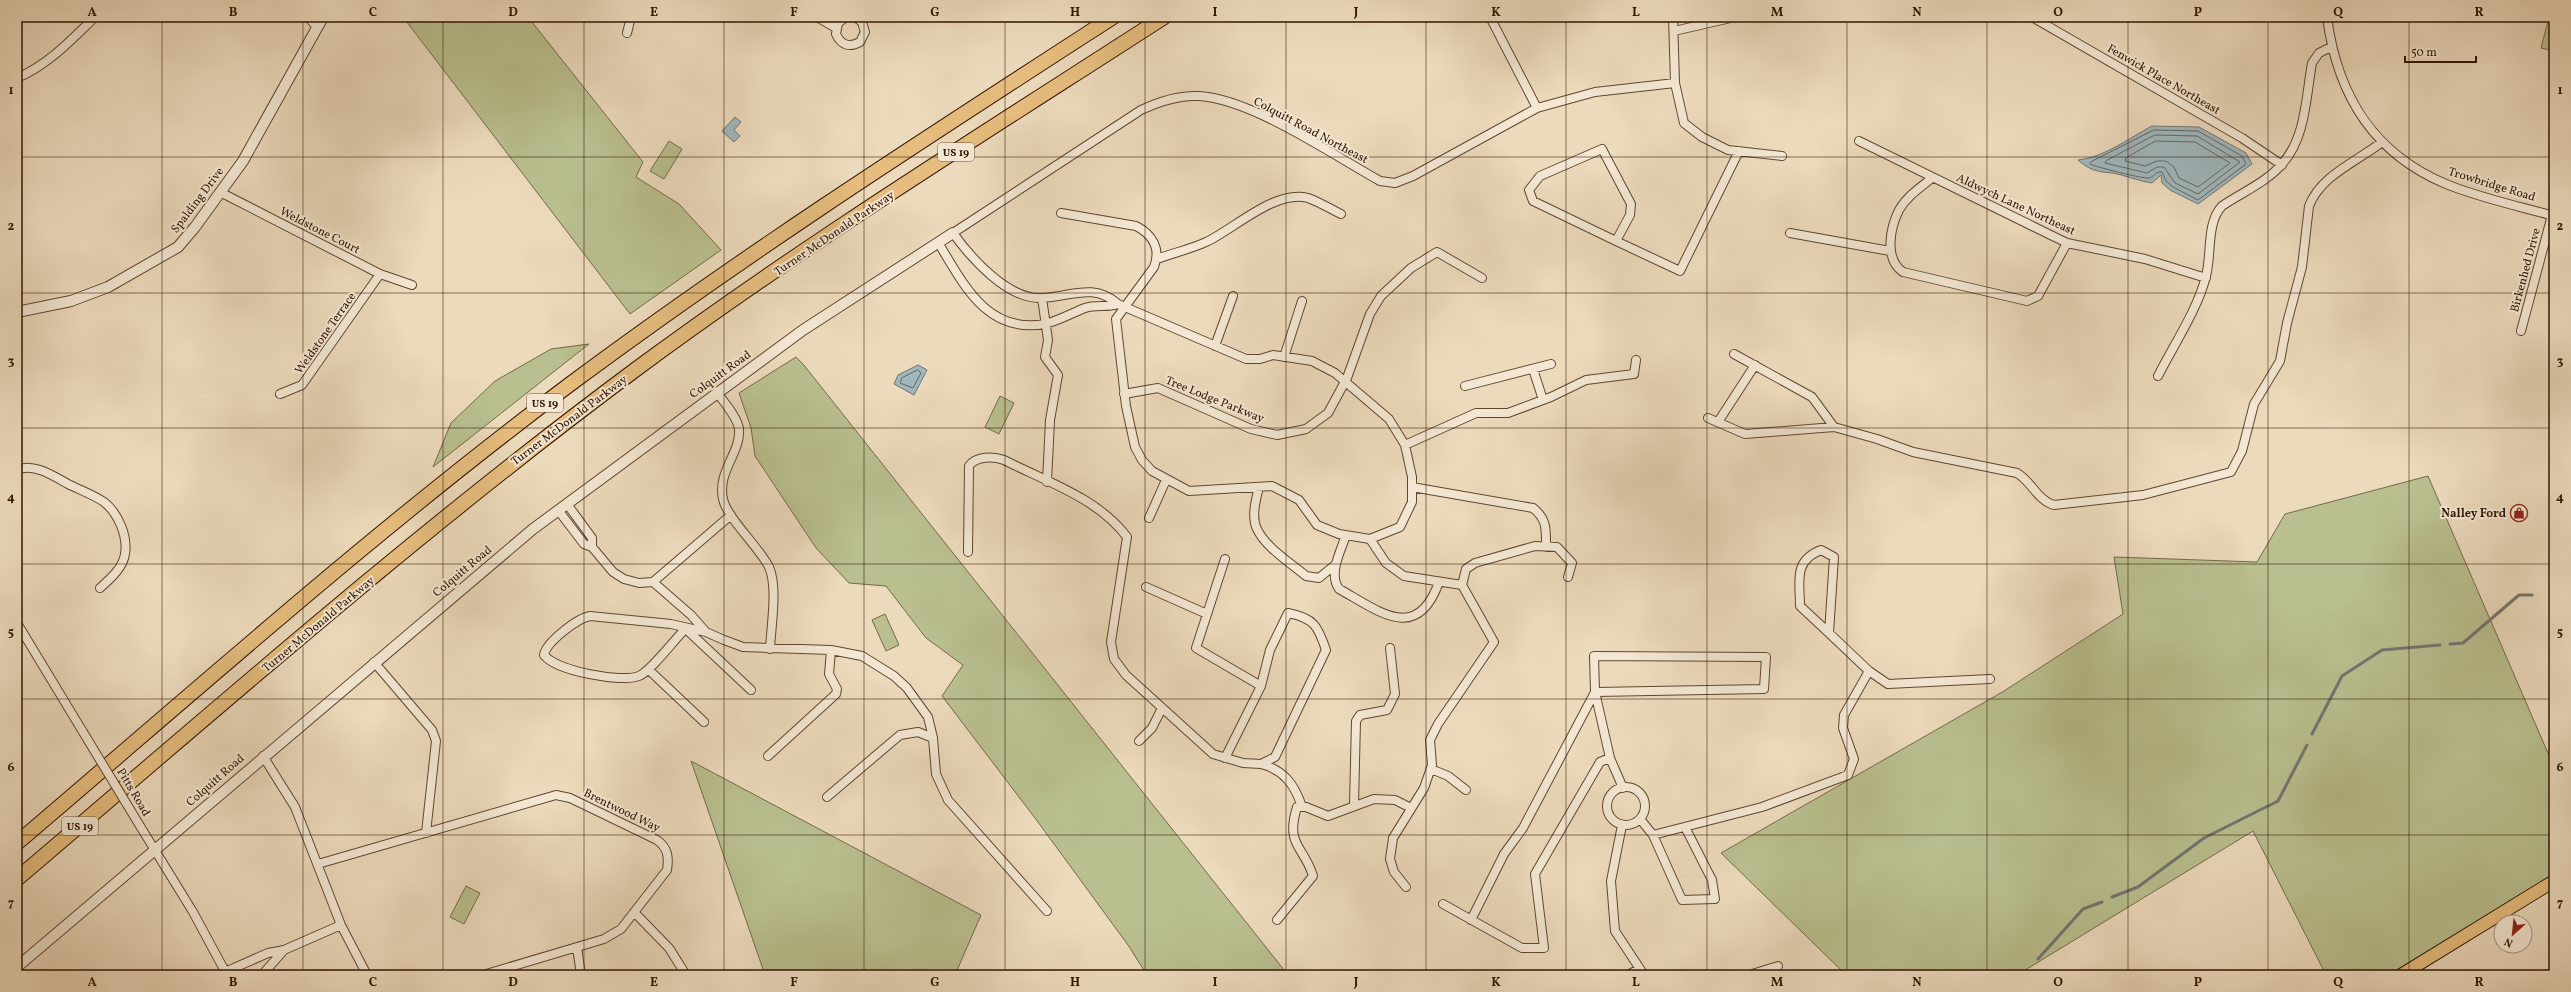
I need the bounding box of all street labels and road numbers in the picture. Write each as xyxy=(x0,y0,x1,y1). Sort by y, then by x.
street label: Fenwick Place Northeast xyxy=(2104,41,2223,119)
street label: Colquitt Road Northeast xyxy=(1250,94,1371,168)
road number: US 19 xyxy=(938,143,974,161)
street label: Spalding Drive xyxy=(168,164,228,237)
street label: Trowbridge Road xyxy=(2446,164,2537,206)
street label: Aldwych Lane Northeast xyxy=(1953,170,2078,240)
street label: Turner McDonald Parkway xyxy=(771,187,898,280)
street label: Weldstone Court xyxy=(277,204,362,258)
street label: Birkenhed Drive xyxy=(2507,226,2545,314)
street label: Weldstone Terrace xyxy=(292,289,360,378)
street label: Colquitt Road xyxy=(687,347,755,403)
street label: Turner McDonald Parkway xyxy=(508,371,631,470)
street label: Tree Lodge Parkway xyxy=(1163,373,1267,427)
road number: US 19 xyxy=(527,394,563,412)
street label: Colquitt Road xyxy=(430,542,496,601)
street label: Turner McDonald Parkway xyxy=(259,573,378,676)
street label: Colquitt Road xyxy=(183,751,248,811)
street label: Pitts Road xyxy=(113,765,154,820)
street label: Brentwood Way xyxy=(580,785,663,837)
road number: US 19 xyxy=(62,817,98,835)

